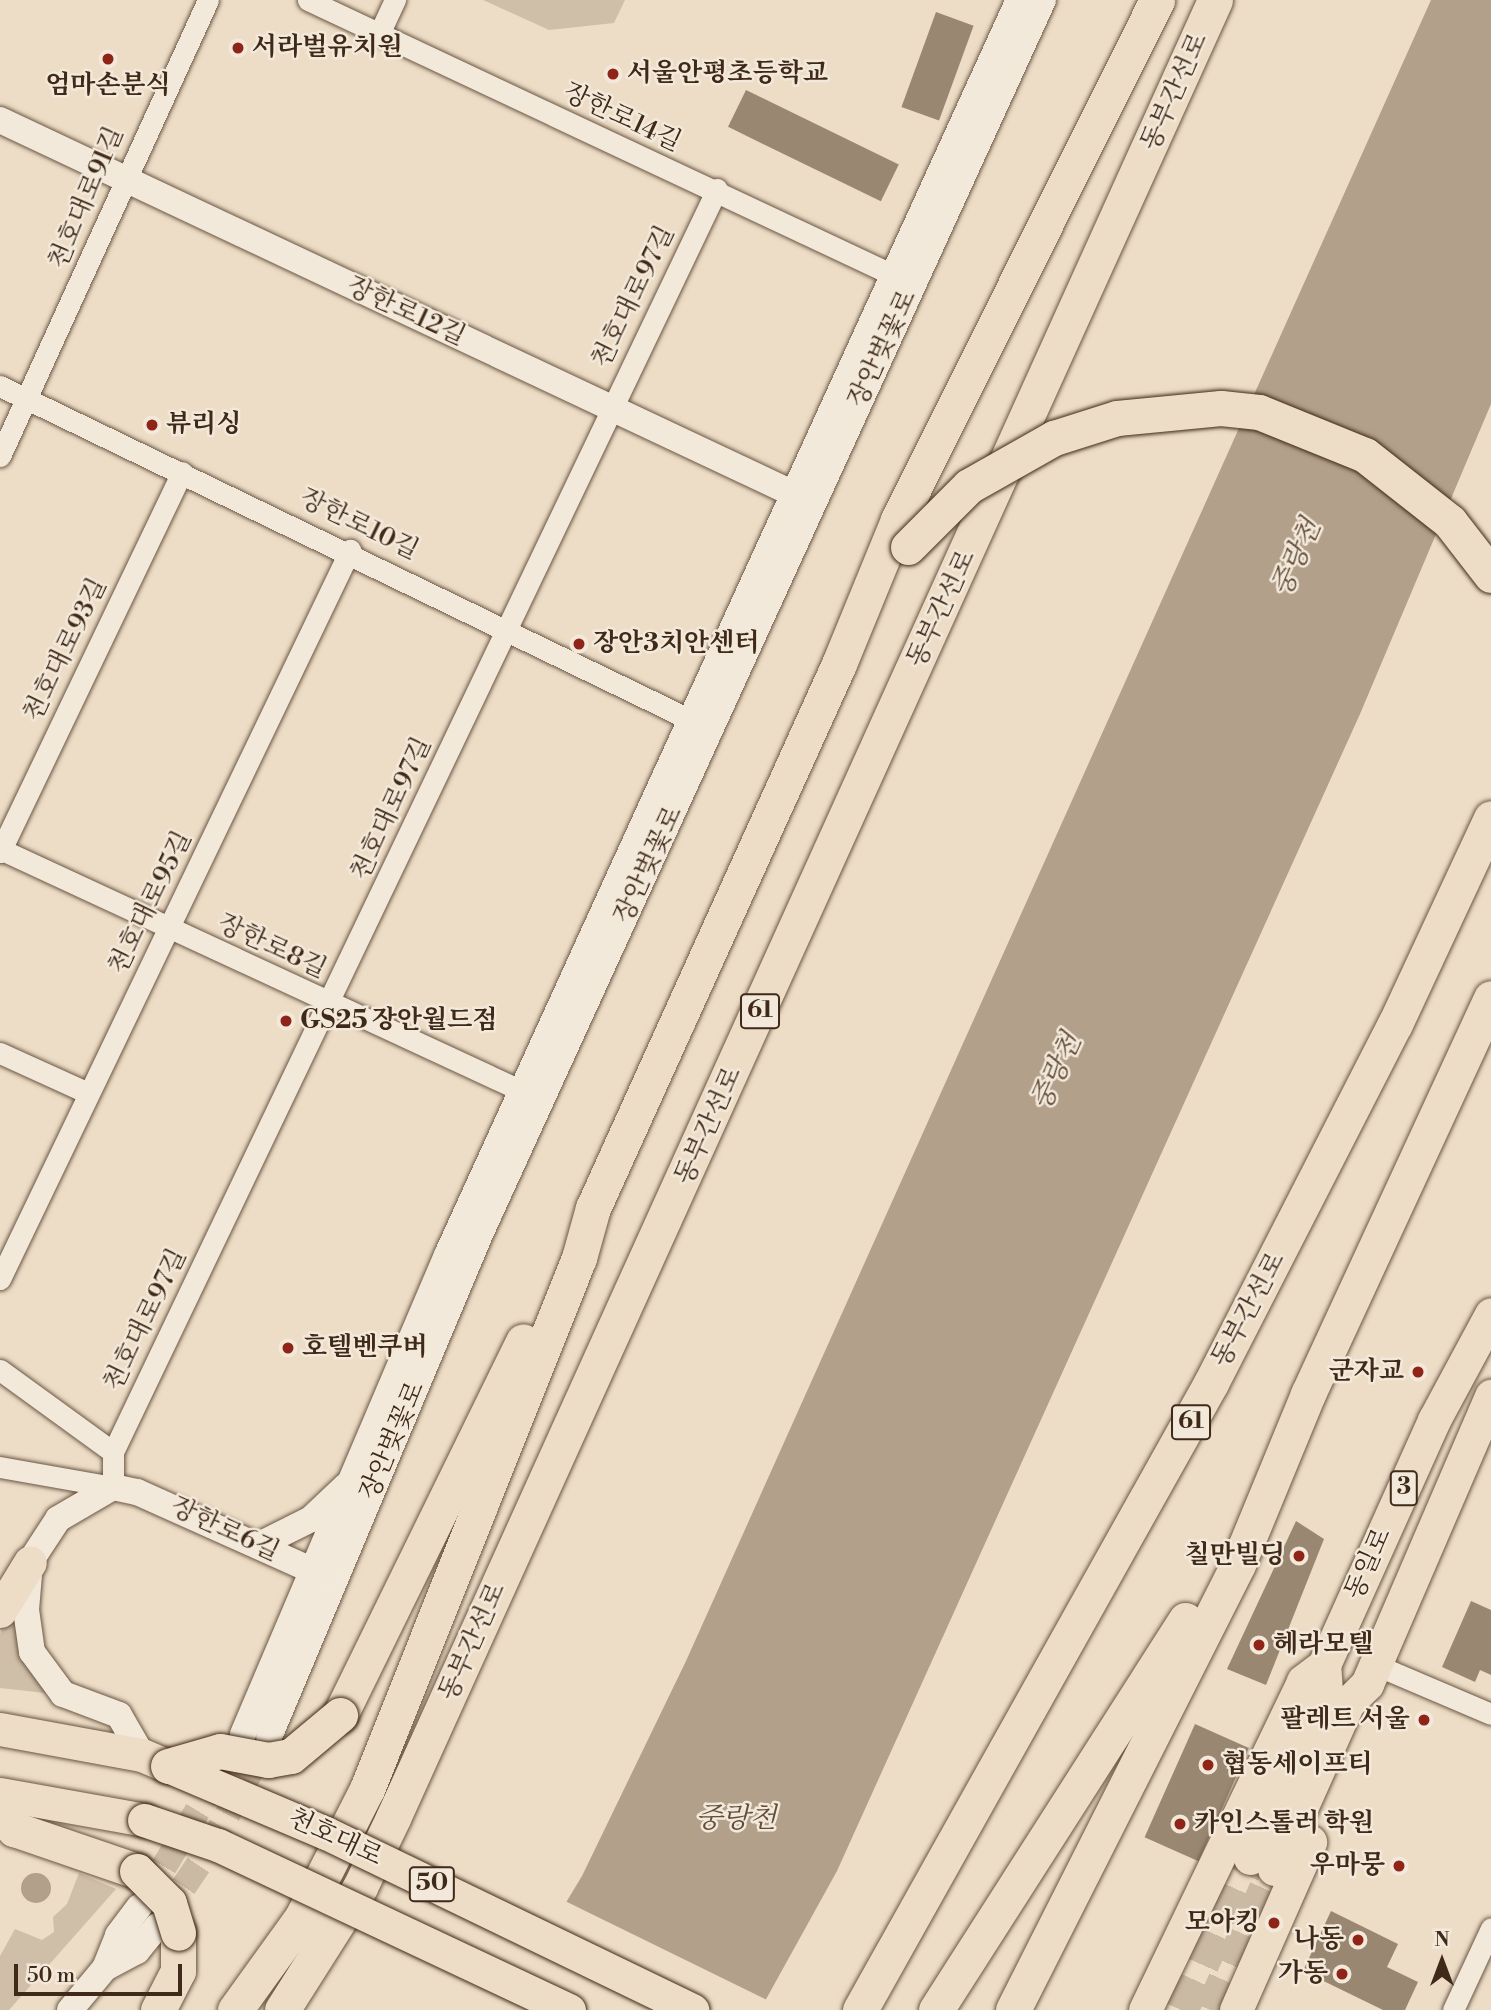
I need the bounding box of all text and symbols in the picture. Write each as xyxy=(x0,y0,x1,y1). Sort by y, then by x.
street label: 동부간선로 xyxy=(1135,28,1215,156)
place label: 서라벌유치원 xyxy=(252,32,403,64)
marker: 서라벌유치원 xyxy=(230,40,246,56)
marker: 엄마손분식 xyxy=(100,51,116,67)
place label: 서울안평초등학교 xyxy=(627,58,828,90)
marker: 서울안평초등학교 xyxy=(605,66,621,82)
place label: 엄마손분식 xyxy=(45,70,171,102)
street label: 장한로14길 xyxy=(558,77,686,159)
street label: 천호대로91길 xyxy=(43,122,131,274)
street label: 천호대로97길 xyxy=(586,221,682,373)
street label: 장한로12길 xyxy=(342,271,470,353)
street label: 장안벚꽃로 xyxy=(842,286,924,412)
place label: 뷰리싱 xyxy=(166,409,241,441)
marker: 뷰리싱 xyxy=(144,417,160,433)
street label: 장한로10길 xyxy=(295,483,423,567)
water label: 중랑천 xyxy=(1265,514,1329,602)
street label: 동부간선로 xyxy=(901,546,983,672)
street label: 천호대로93길 xyxy=(18,573,114,727)
place label: 장안3치안센터 xyxy=(593,628,759,660)
marker: 장안3치안센터 xyxy=(571,636,587,652)
street label: 천호대로97길 xyxy=(345,732,439,886)
street label: 장안벚꽃로 xyxy=(608,802,690,928)
street label: 천호대로95길 xyxy=(103,826,199,980)
street label: 장한로8길 xyxy=(213,908,331,986)
road number: 61 xyxy=(739,990,781,1031)
place label: GS25 장안월드점 xyxy=(300,1005,497,1037)
marker: GS25 장안월드점 xyxy=(278,1013,294,1029)
water label: 중랑천 xyxy=(1025,1028,1089,1116)
street label: 동부간선로 xyxy=(669,1062,749,1190)
street label: 천호대로97길 xyxy=(98,1244,194,1396)
street label: 동부간선로 xyxy=(1206,1247,1292,1373)
place label: 호텔벤쿠버 xyxy=(302,1332,428,1364)
marker: 호텔벤쿠버 xyxy=(280,1340,296,1356)
place label: 군자교 xyxy=(1329,1356,1404,1388)
marker: 군자교 xyxy=(1410,1364,1426,1380)
street label: 장안벚꽃로 xyxy=(354,1377,432,1505)
road number: 61 xyxy=(1170,1402,1212,1442)
road number: 3 xyxy=(1388,1468,1420,1508)
street label: 장한로6길 xyxy=(166,1491,284,1569)
street label: 동일로 xyxy=(1339,1523,1399,1605)
place label: 칠만빌딩 xyxy=(1185,1540,1285,1572)
marker: 칠만빌딩 xyxy=(1291,1548,1307,1564)
street label: 동부간선로 xyxy=(433,1578,513,1706)
place label: 헤라모텔 xyxy=(1273,1629,1373,1661)
marker: 헤라모텔 xyxy=(1251,1637,1267,1653)
place label: 팔레트 서울 xyxy=(1280,1704,1410,1736)
marker: 팔레트 서울 xyxy=(1416,1712,1432,1728)
place label: 협동세이프티 xyxy=(1222,1749,1373,1781)
marker: 협동세이프티 xyxy=(1200,1757,1216,1773)
water label: 중랑천 xyxy=(695,1802,777,1836)
street label: 천호대로 xyxy=(283,1803,387,1873)
place label: 카인스톨러 학원 xyxy=(1194,1808,1374,1840)
marker: 카인스톨러 학원 xyxy=(1172,1816,1188,1832)
place label: 우마뭉 xyxy=(1310,1850,1385,1882)
marker: 우마뭉 xyxy=(1391,1858,1407,1874)
road number: 50 xyxy=(408,1864,457,1905)
place label: 모아킹 xyxy=(1185,1907,1260,1939)
marker: 모아킹 xyxy=(1266,1915,1282,1931)
place label: 나동 xyxy=(1294,1924,1344,1956)
north arrow xyxy=(1407,1926,1477,1996)
text: N xyxy=(1434,1928,1450,1952)
marker: 나동 xyxy=(1350,1932,1366,1948)
scale bar xyxy=(18,1951,186,1995)
place label: 가동 xyxy=(1278,1958,1328,1990)
text: 50 m xyxy=(27,1963,75,1989)
marker: 가동 xyxy=(1334,1966,1350,1982)

